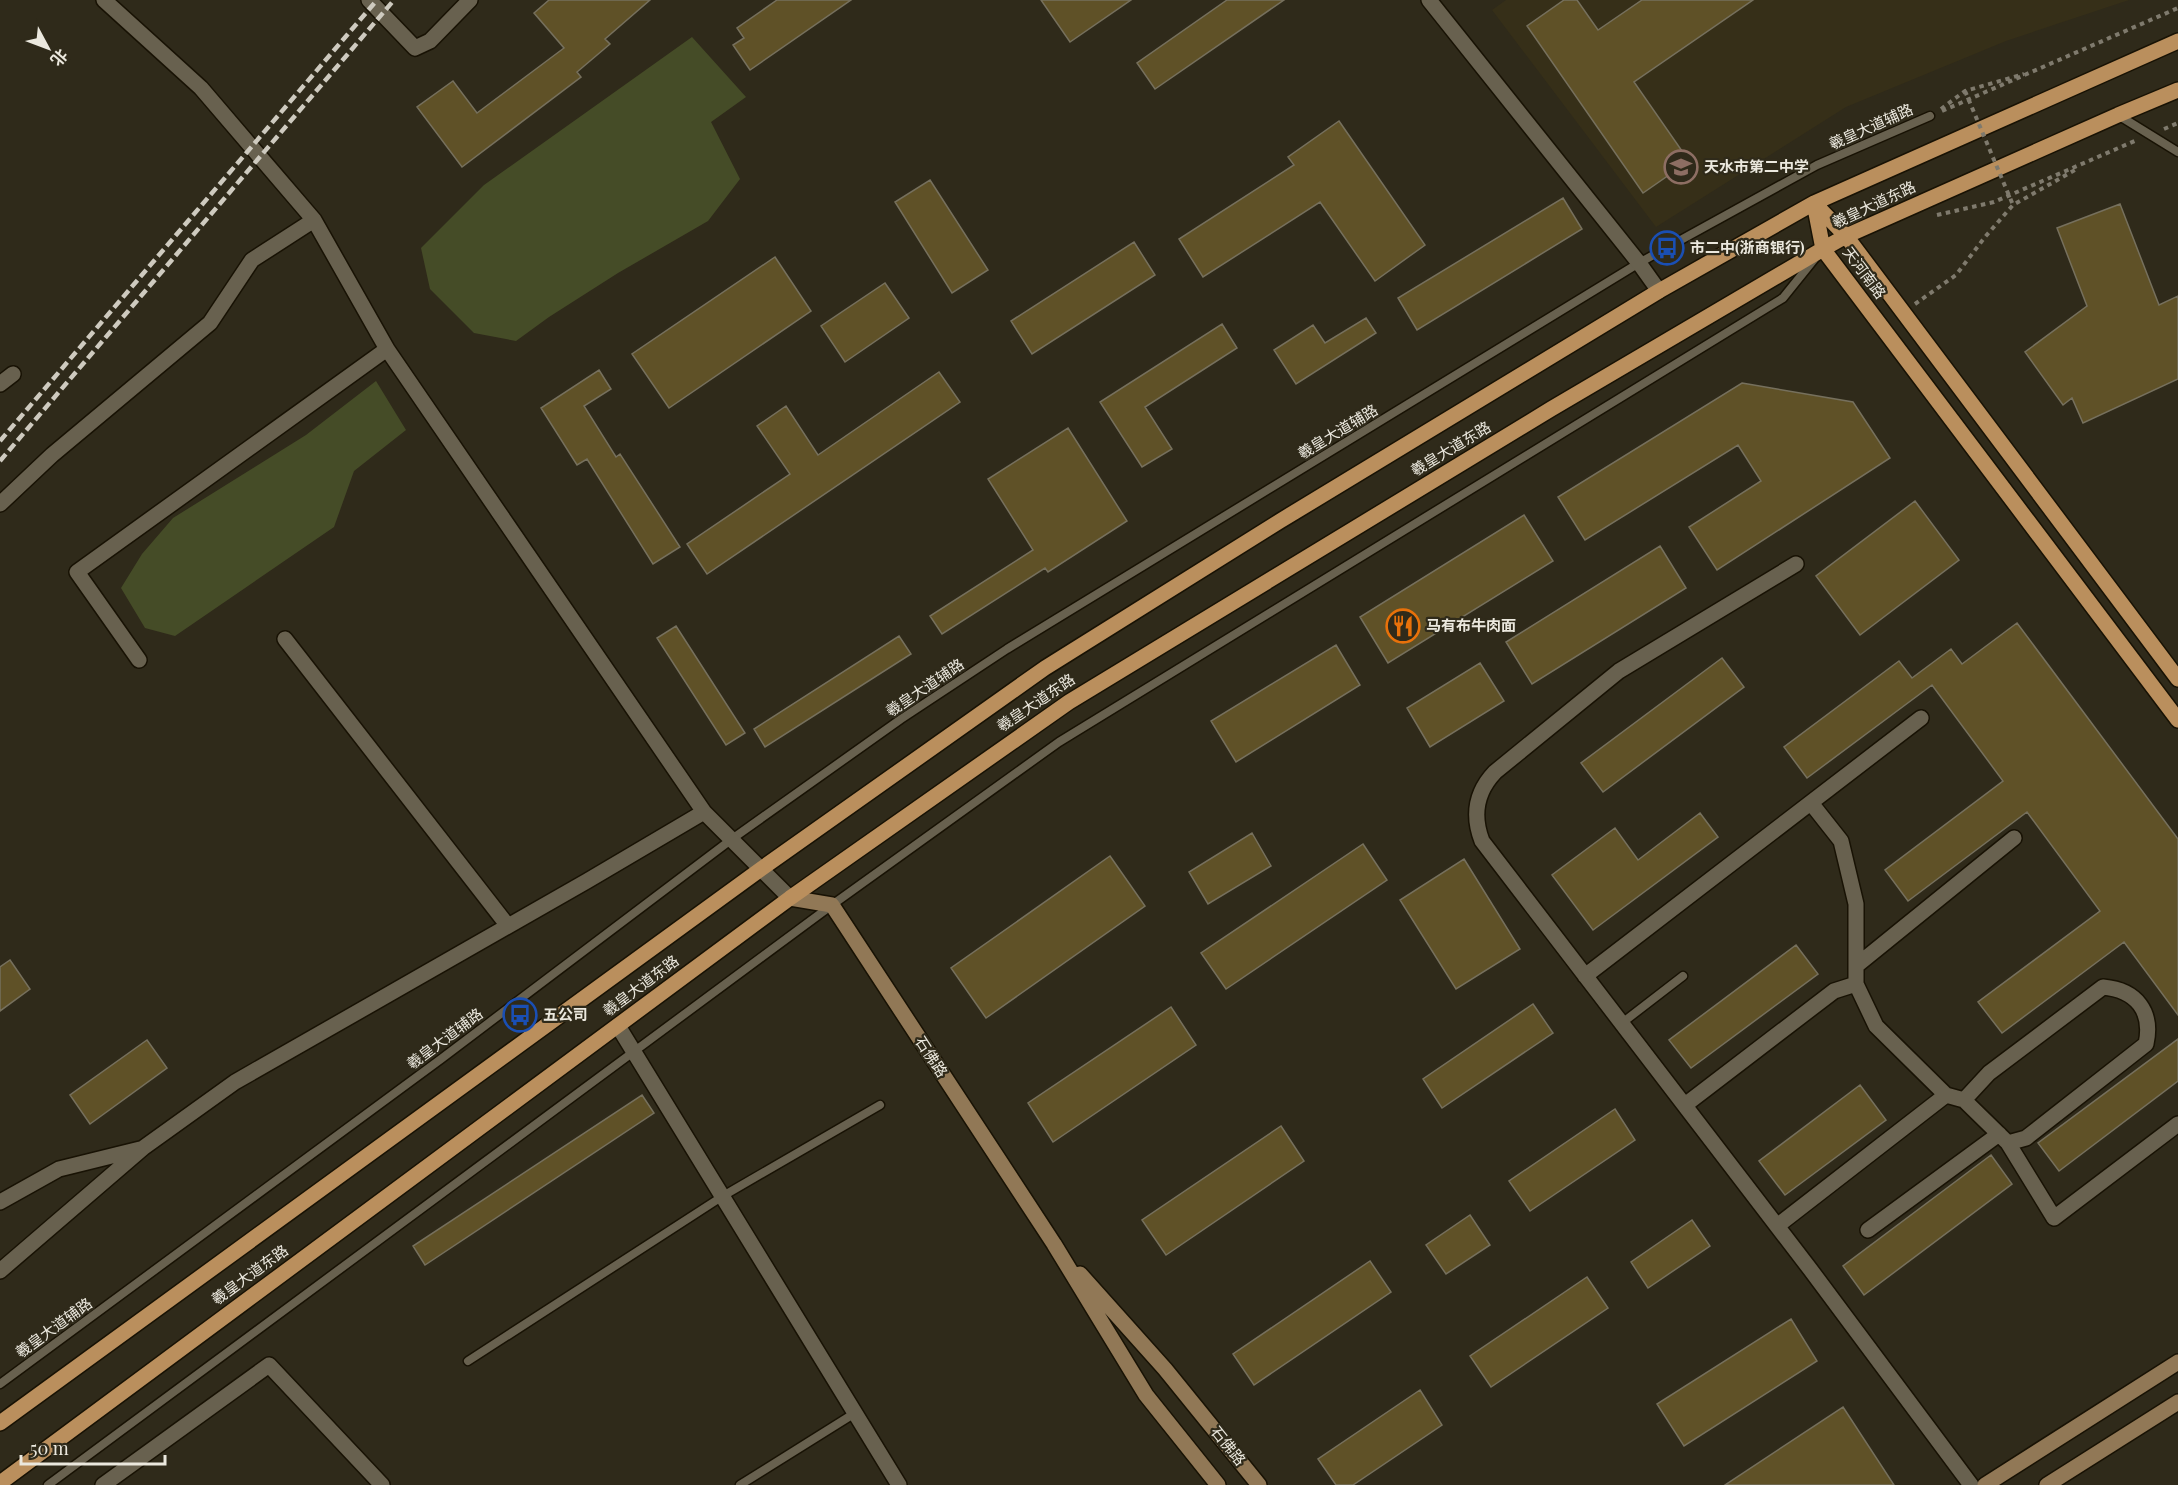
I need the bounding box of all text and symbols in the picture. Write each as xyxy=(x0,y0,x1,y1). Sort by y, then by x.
north arrow xyxy=(18,18,78,78)
text: 北 xyxy=(47,45,73,71)
street label: 羲皇大道辅路 xyxy=(1825,99,1916,154)
school or university icon: 天水市第二中学 xyxy=(1663,149,1699,185)
place label: 天水市第二中学 xyxy=(1704,156,1809,176)
street label: 羲皇大道东路 xyxy=(1829,176,1919,232)
bus stop icon: 市二中(浙商银行) xyxy=(1649,230,1685,266)
place label: 市二中(浙商银行) xyxy=(1690,237,1805,257)
street label: 天河南路 xyxy=(1839,242,1891,302)
street label: 羲皇大道辅路 xyxy=(1294,399,1381,463)
street label: 羲皇大道东路 xyxy=(1407,416,1494,480)
restaurant icon: 马有布牛肉面 xyxy=(1385,608,1421,644)
place label: 马有布牛肉面 xyxy=(1426,615,1516,635)
street label: 羲皇大道辅路 xyxy=(882,654,967,721)
street label: 羲皇大道东路 xyxy=(993,669,1078,736)
street label: 羲皇大道东路 xyxy=(598,950,682,1020)
bus stop icon: 五公司 xyxy=(502,997,538,1033)
street label: 羲皇大道辅路 xyxy=(402,1003,486,1073)
place label: 五公司 xyxy=(543,1004,588,1024)
street label: 石佛路 xyxy=(911,1032,952,1081)
street label: 羲皇大道东路 xyxy=(207,1240,292,1309)
street label: 羲皇大道辅路 xyxy=(11,1293,96,1362)
street label: 石佛路 xyxy=(1207,1422,1251,1469)
scale bar xyxy=(21,1428,165,1466)
text: 50 m xyxy=(30,1436,69,1460)

